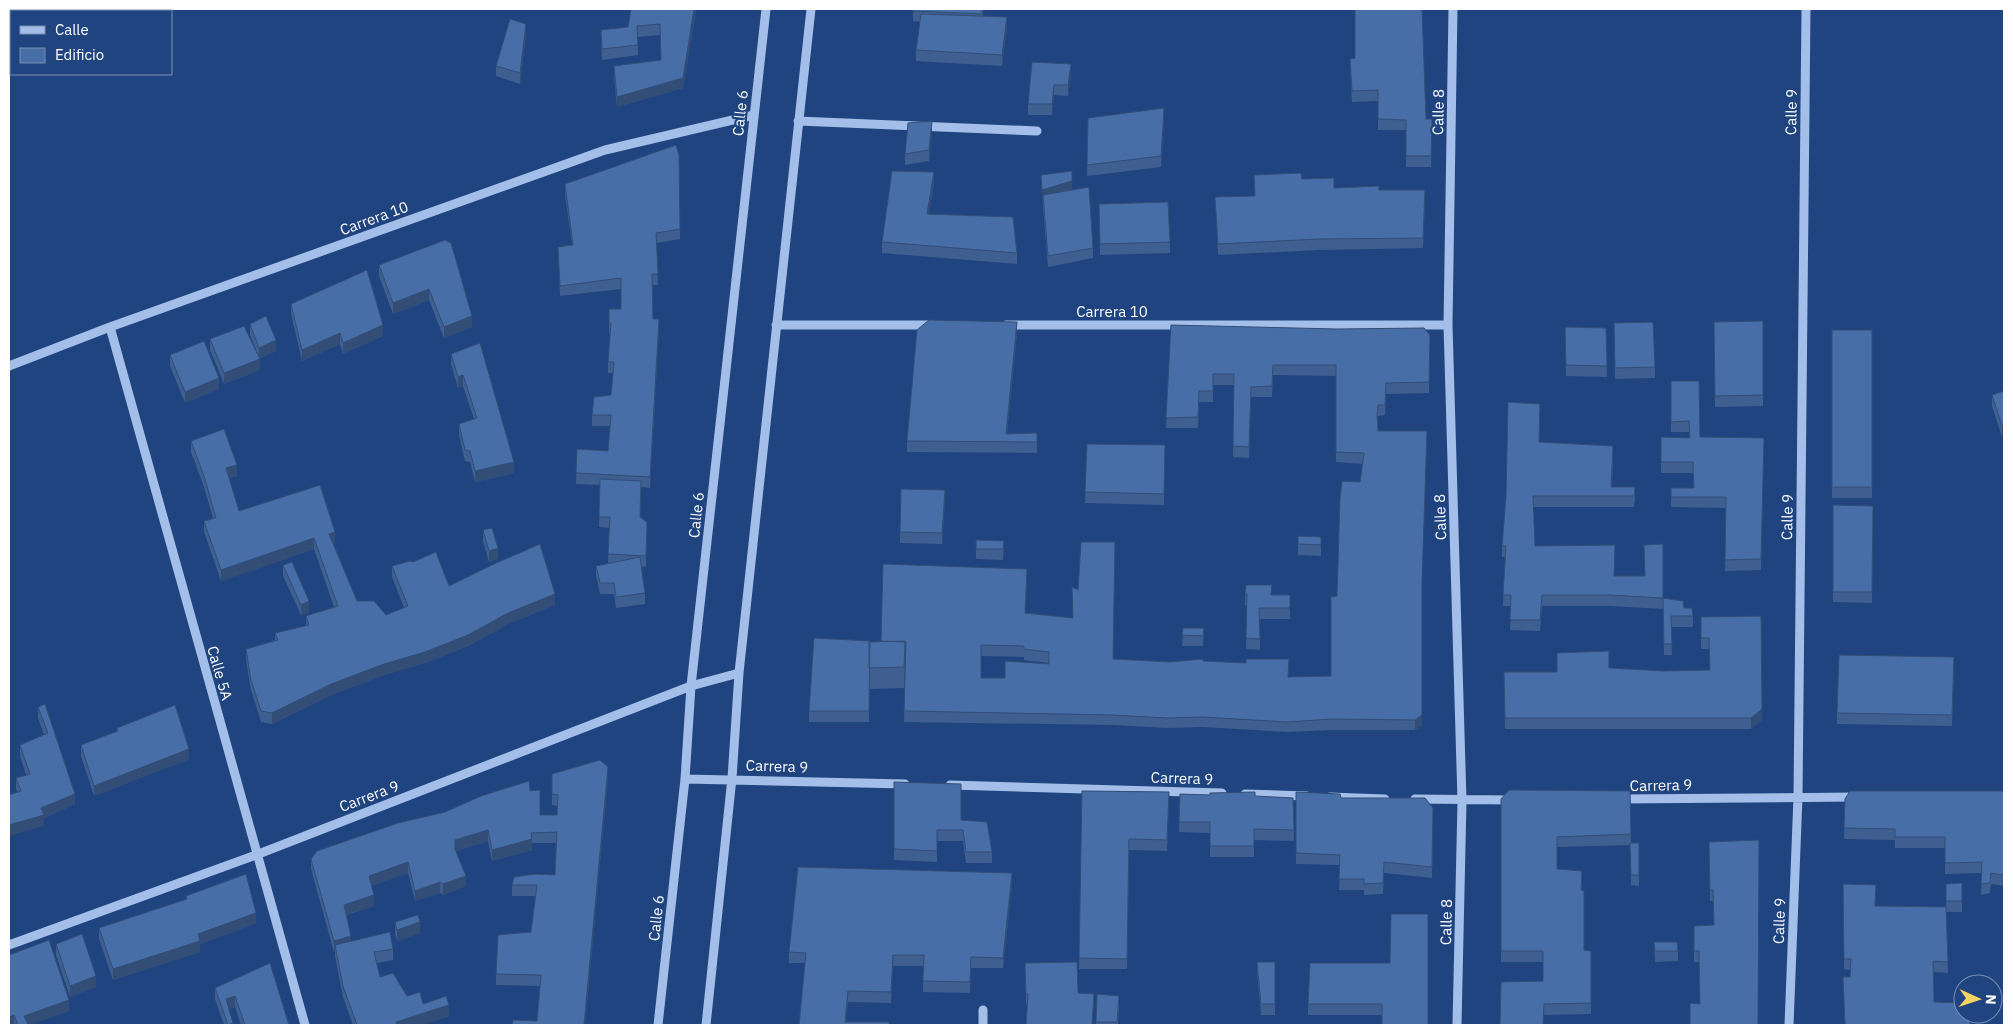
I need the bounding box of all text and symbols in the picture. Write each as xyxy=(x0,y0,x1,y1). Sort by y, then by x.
legend xyxy=(10,10,172,75)
text: Calle xyxy=(55,20,89,39)
text: Edificio xyxy=(55,45,104,64)
street label: Calle 6 xyxy=(728,89,752,137)
street label: Calle 8 xyxy=(1428,89,1448,135)
street label: Calle 9 xyxy=(1781,89,1801,135)
street label: Carrera 10 xyxy=(337,197,411,239)
street label: Carrera 10 xyxy=(1076,302,1148,321)
street label: Calle 6 xyxy=(684,491,708,539)
street label: Calle 8 xyxy=(1430,494,1450,540)
street label: Calle 9 xyxy=(1777,494,1797,540)
street label: Calle 5A xyxy=(203,644,237,703)
street label: Carrera 9 xyxy=(745,755,809,777)
street label: Carrera 9 xyxy=(1150,767,1214,789)
street label: Carrera 9 xyxy=(1630,775,1692,795)
street label: Carrera 9 xyxy=(336,776,402,816)
street label: Calle 6 xyxy=(644,894,668,942)
street label: Calle 9 xyxy=(1769,898,1789,944)
street label: Calle 8 xyxy=(1436,899,1456,945)
north arrow xyxy=(1953,974,2003,1024)
text: N xyxy=(1982,994,2000,1005)

